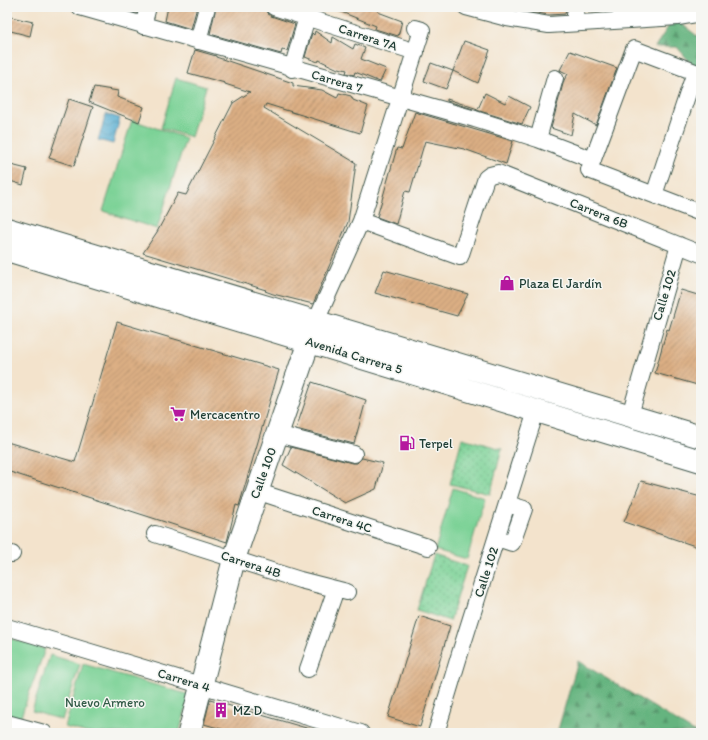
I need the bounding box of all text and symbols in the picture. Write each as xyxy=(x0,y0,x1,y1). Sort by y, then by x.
street label: Carrera 7A xyxy=(337,20,400,54)
street label: Carrera 7 xyxy=(310,67,365,96)
street label: Carrera 6B xyxy=(568,195,630,231)
street label: Calle 102 xyxy=(649,268,679,322)
shop icon: Plaza El Jardín xyxy=(498,274,516,292)
place label: Plaza El Jardín xyxy=(519,276,602,291)
street label: Avenida Carrera 5 xyxy=(304,333,404,377)
supermarket icon: Mercacentro xyxy=(169,405,187,423)
place label: Mercacentro xyxy=(190,407,261,422)
fuel station icon: Terpel xyxy=(398,434,416,452)
place label: Terpel xyxy=(419,436,453,451)
street label: Calle 100 xyxy=(247,445,279,501)
street label: Carrera 4C xyxy=(310,502,374,536)
street label: Calle 102 xyxy=(471,545,501,599)
street label: Carrera 4B xyxy=(219,547,283,581)
street label: Carrera 4 xyxy=(156,665,212,695)
park label: Nuevo Armero xyxy=(65,695,145,710)
building icon: MZ D xyxy=(212,701,230,719)
place label: MZ D xyxy=(233,703,263,718)

